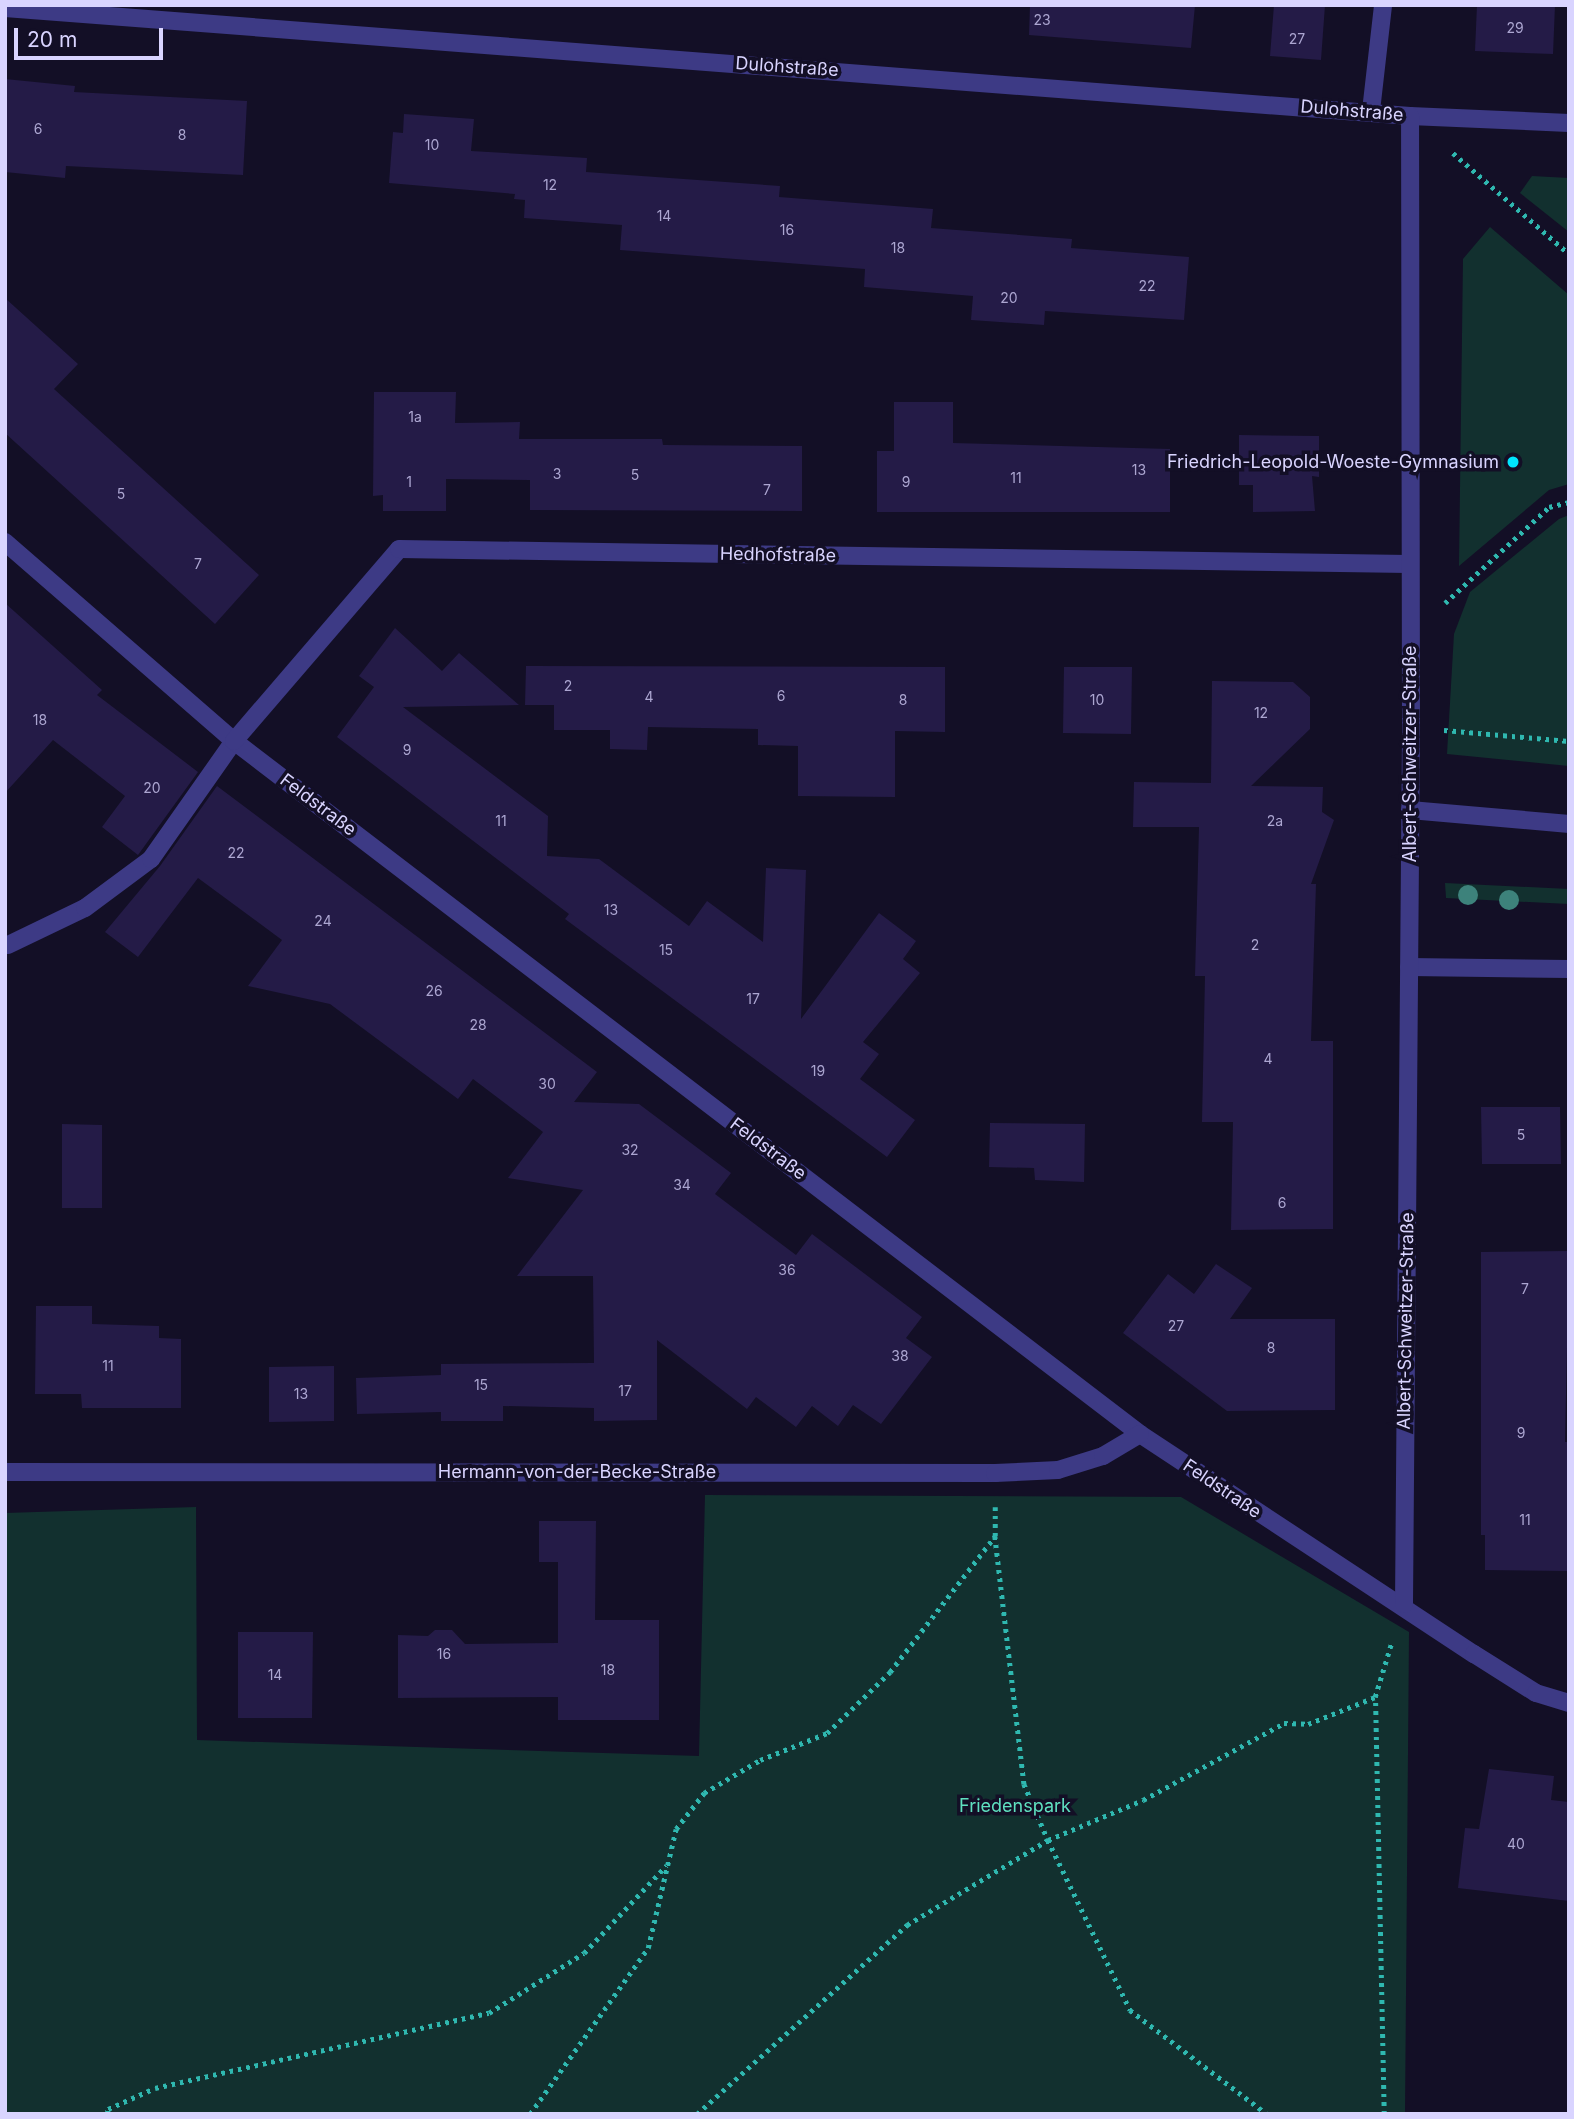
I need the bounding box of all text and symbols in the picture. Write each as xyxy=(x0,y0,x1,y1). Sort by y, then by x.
house number: 23 xyxy=(1033,12,1051,28)
scale bar xyxy=(18,14,166,58)
house number: 29 xyxy=(1506,20,1524,36)
text: 20 m xyxy=(27,27,77,52)
house number: 27 xyxy=(1289,31,1305,47)
street label: Dulohstraße xyxy=(735,53,839,81)
street label: Dulohstraße xyxy=(1300,96,1404,126)
house number: 6 xyxy=(34,121,42,137)
house number: 8 xyxy=(178,127,186,143)
house number: 10 xyxy=(425,137,439,153)
house number: 12 xyxy=(543,177,557,193)
house number: 14 xyxy=(657,208,671,224)
house number: 16 xyxy=(780,222,794,238)
house number: 18 xyxy=(891,240,905,256)
house number: 22 xyxy=(1138,278,1156,294)
house number: 20 xyxy=(1000,290,1018,306)
house number: 1a xyxy=(408,409,422,425)
place label: Friedrich-Leopold-Woeste-Gymnasium xyxy=(1167,451,1499,473)
marker: Friedrich-Leopold-Woeste-Gymnasium xyxy=(1505,454,1521,470)
house number: 13 xyxy=(1132,462,1146,478)
house number: 3 xyxy=(553,466,561,482)
house number: 5 xyxy=(631,467,639,483)
house number: 11 xyxy=(1010,470,1022,486)
house number: 1 xyxy=(406,474,412,490)
house number: 9 xyxy=(902,474,910,490)
house number: 7 xyxy=(763,482,771,498)
house number: 5 xyxy=(117,486,125,502)
street label: Hedhofstraße xyxy=(720,543,836,567)
house number: 7 xyxy=(194,556,202,572)
street label: Albert-Schweitzer-Straße xyxy=(1399,645,1421,863)
house number: 2 xyxy=(564,678,572,694)
house number: 6 xyxy=(777,688,785,704)
house number: 4 xyxy=(644,689,654,705)
house number: 8 xyxy=(899,692,907,708)
house number: 10 xyxy=(1090,692,1104,708)
house number: 12 xyxy=(1254,705,1268,721)
house number: 18 xyxy=(33,712,47,728)
house number: 9 xyxy=(403,742,411,758)
street label: Feldstraße xyxy=(276,769,360,841)
house number: 20 xyxy=(143,780,161,796)
house number: 11 xyxy=(495,813,507,829)
house number: 2a xyxy=(1267,813,1283,829)
house number: 22 xyxy=(227,845,245,861)
house number: 13 xyxy=(604,902,618,918)
house number: 24 xyxy=(314,913,332,929)
house number: 2 xyxy=(1251,937,1259,953)
house number: 15 xyxy=(659,942,673,958)
house number: 26 xyxy=(425,983,443,999)
house number: 17 xyxy=(746,991,760,1007)
house number: 28 xyxy=(469,1017,487,1033)
house number: 4 xyxy=(1263,1051,1273,1067)
house number: 19 xyxy=(811,1063,825,1079)
house number: 30 xyxy=(538,1076,556,1092)
street label: Feldstraße xyxy=(726,1113,810,1185)
house number: 5 xyxy=(1517,1127,1525,1143)
house number: 32 xyxy=(621,1142,639,1158)
house number: 34 xyxy=(673,1177,691,1193)
house number: 6 xyxy=(1278,1195,1286,1211)
street label: Albert-Schweitzer-Straße xyxy=(1393,1212,1419,1430)
house number: 36 xyxy=(778,1262,796,1278)
house number: 7 xyxy=(1521,1281,1529,1297)
house number: 27 xyxy=(1168,1318,1184,1334)
house number: 8 xyxy=(1267,1340,1275,1356)
house number: 38 xyxy=(891,1348,909,1364)
house number: 11 xyxy=(102,1358,114,1374)
house number: 15 xyxy=(474,1377,488,1393)
house number: 17 xyxy=(618,1383,632,1399)
house number: 13 xyxy=(294,1386,308,1402)
house number: 9 xyxy=(1517,1425,1525,1441)
street label: Feldstraße xyxy=(1179,1455,1265,1523)
street label: Hermann-von-der-Becke-Straße xyxy=(438,1461,716,1483)
house number: 11 xyxy=(1519,1512,1531,1528)
house number: 16 xyxy=(437,1646,451,1662)
house number: 18 xyxy=(601,1662,615,1678)
house number: 14 xyxy=(268,1667,282,1683)
park label: Friedenspark xyxy=(959,1795,1071,1817)
house number: 40 xyxy=(1507,1836,1525,1852)

